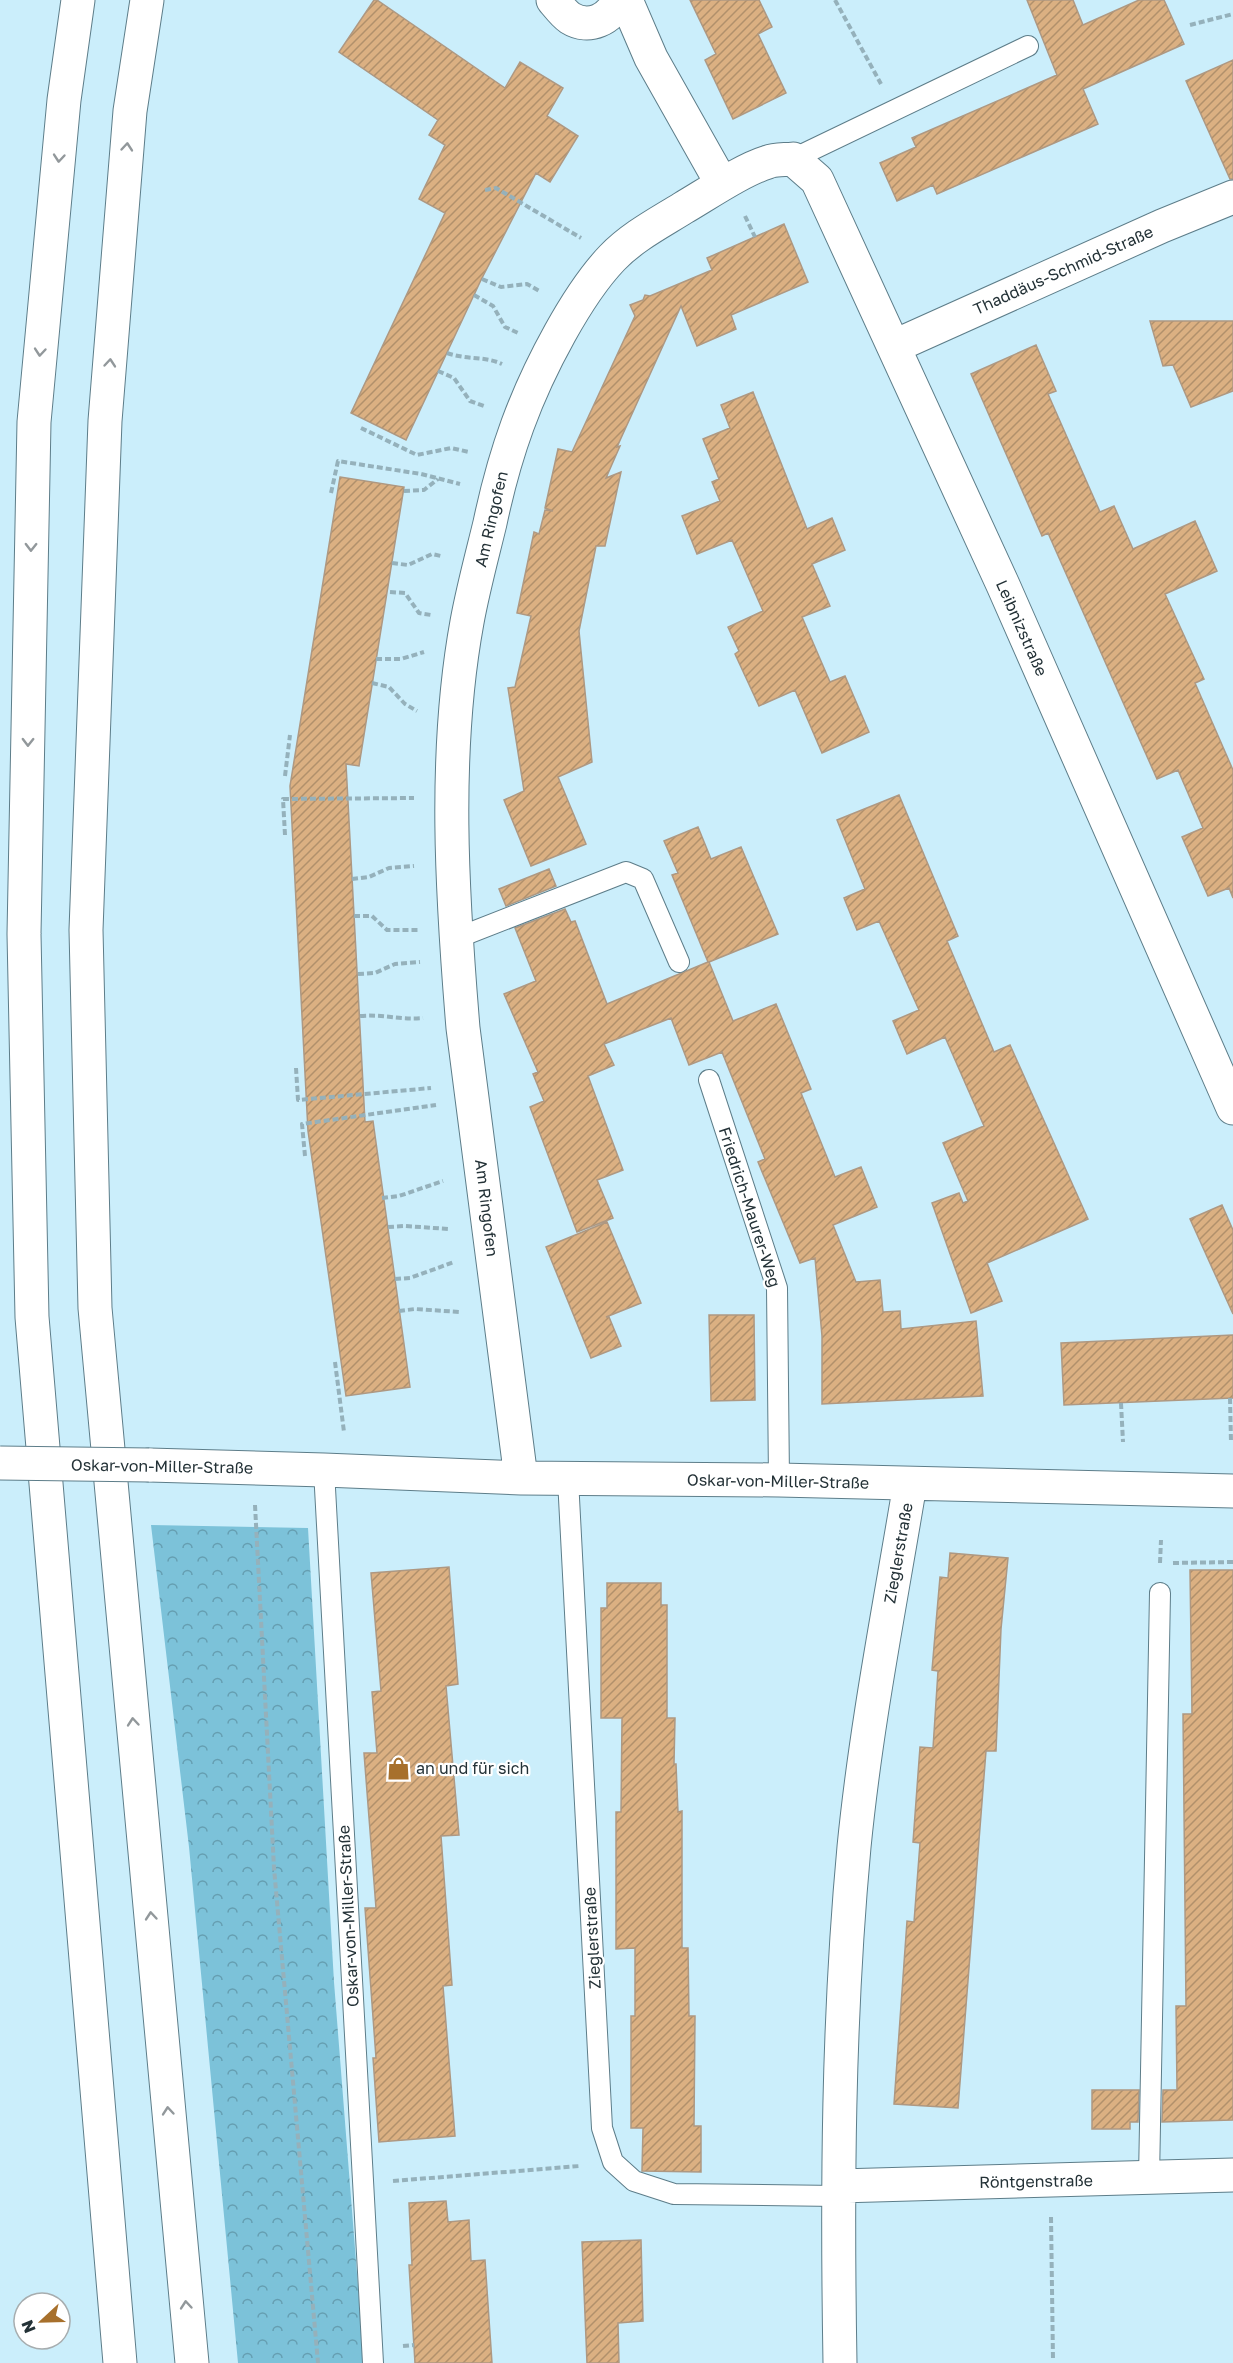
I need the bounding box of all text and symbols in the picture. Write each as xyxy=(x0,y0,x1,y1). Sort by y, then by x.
one-way arrow xyxy=(120,143,133,152)
one-way arrow xyxy=(53,154,66,163)
street label: Thaddäus-Schmid-Straße xyxy=(970,221,1156,319)
one-way arrow xyxy=(34,348,47,357)
one-way arrow xyxy=(103,358,116,367)
street label: Am Ringofen xyxy=(470,469,512,569)
one-way arrow xyxy=(25,543,38,552)
street label: Leibnizstraße xyxy=(992,577,1052,679)
one-way arrow xyxy=(21,738,34,747)
street label: Friedrich-Maurer-Weg xyxy=(715,1124,785,1290)
street label: Am Ringofen xyxy=(471,1158,503,1258)
street label: Oskar-von-Miller-Straße xyxy=(71,1454,253,1478)
street label: Oskar-von-Miller-Straße xyxy=(687,1469,869,1493)
street label: Zieglerstraße xyxy=(879,1501,917,1605)
one-way arrow xyxy=(127,1718,140,1727)
shop icon: an und für sich xyxy=(385,1755,411,1781)
place label: an und für sich xyxy=(416,1758,529,1778)
street label: Oskar-von-Miller-Straße xyxy=(333,1824,363,2008)
street label: Zieglerstraße xyxy=(579,1887,605,1989)
one-way arrow xyxy=(144,1912,157,1921)
one-way arrow xyxy=(162,2106,175,2115)
street label: Röntgenstraße xyxy=(979,2170,1093,2192)
north arrow xyxy=(12,2291,72,2351)
one-way arrow xyxy=(180,2300,193,2309)
text: N xyxy=(17,2317,40,2336)

